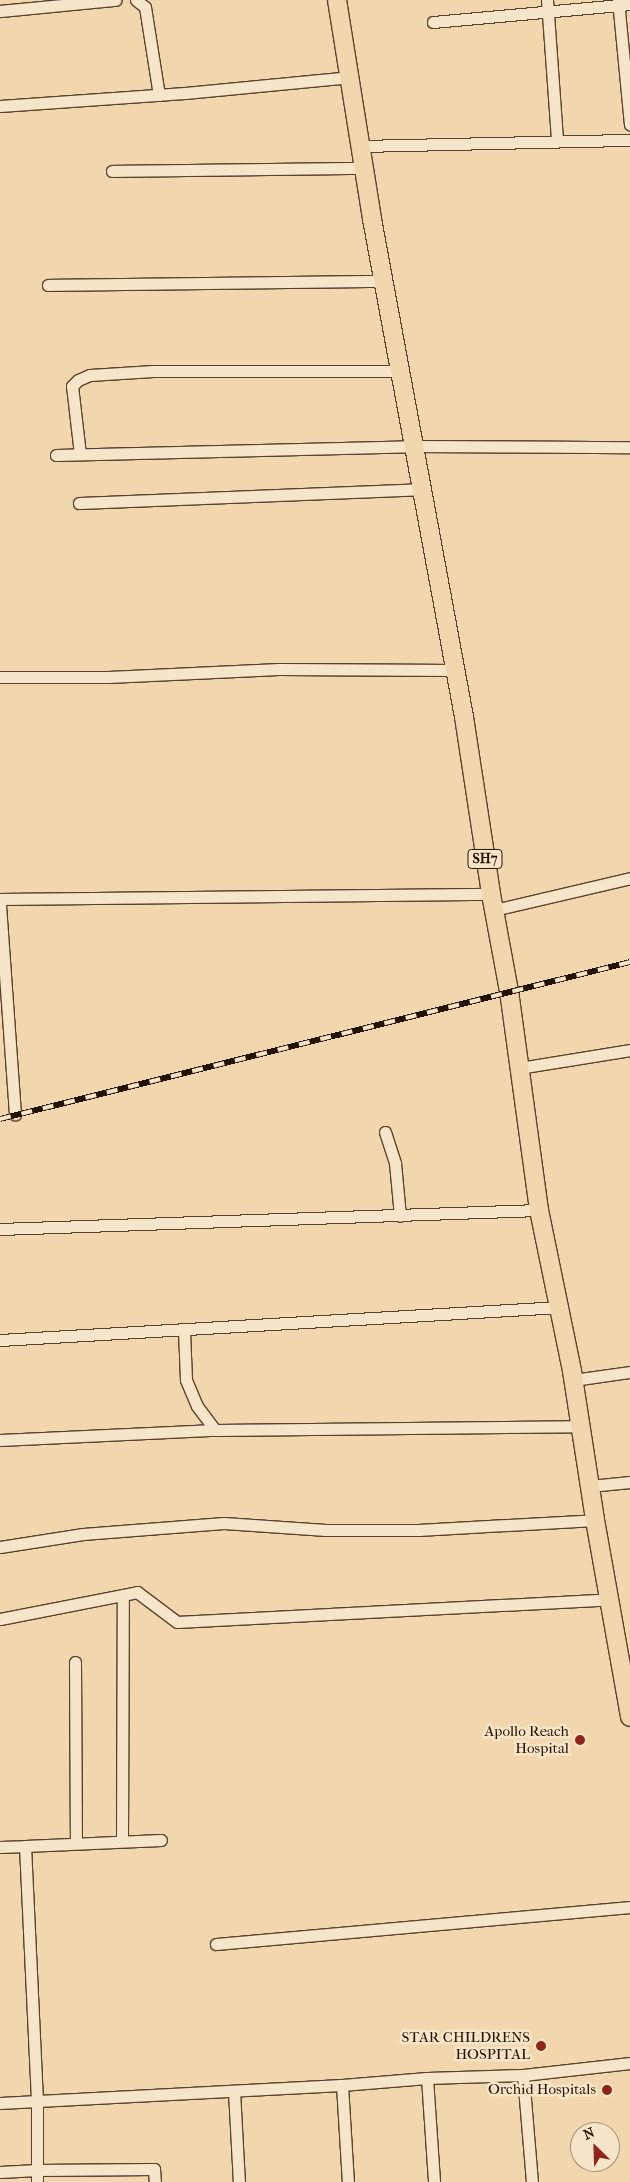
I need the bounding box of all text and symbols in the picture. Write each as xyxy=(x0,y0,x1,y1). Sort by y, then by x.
road number: SH7 xyxy=(466,848,504,871)
place label: Apollo Reach Hospital xyxy=(485,1722,569,1757)
marker: Apollo Reach Hospital xyxy=(573,1733,587,1747)
place label: STAR CHILDRENS HOSPITAL xyxy=(402,2028,530,2063)
marker: STAR CHILDRENS HOSPITAL xyxy=(534,2039,548,2053)
place label: Orchid Hospitals xyxy=(488,2081,596,2099)
marker: Orchid Hospitals xyxy=(600,2083,614,2097)
north arrow xyxy=(570,2122,620,2172)
text: N xyxy=(581,2124,597,2144)

